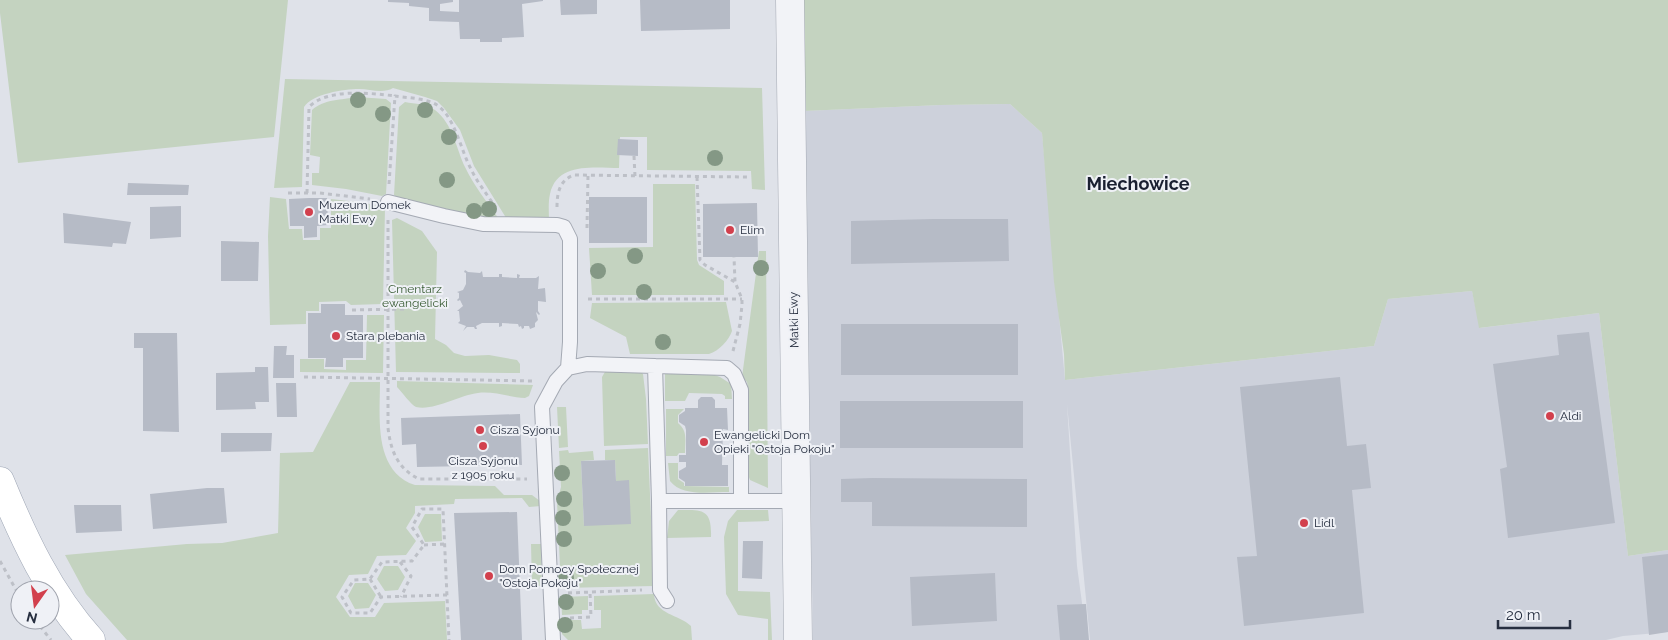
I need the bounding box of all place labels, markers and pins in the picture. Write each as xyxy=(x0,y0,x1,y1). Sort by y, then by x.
place label: Muzeum Domek Matki Ewy xyxy=(319,198,411,226)
marker: Muzeum Domek Matki Ewy xyxy=(303,206,315,218)
place label: Elim xyxy=(740,223,764,237)
marker: Elim xyxy=(724,224,736,236)
place label: Stara plebania xyxy=(346,329,425,343)
marker: Stara plebania xyxy=(330,330,342,342)
place label: Aldi xyxy=(1560,409,1581,423)
marker: Aldi xyxy=(1544,410,1556,422)
place label: Cisza Syjonu xyxy=(490,423,560,437)
marker: Cisza Syjonu xyxy=(474,424,486,436)
place label: Ewangelicki Dom Opieki "Ostoja Pokoju" xyxy=(714,428,834,456)
marker: Ewangelicki Dom Opieki "Ostoja Pokoju" xyxy=(698,436,710,448)
marker: Cisza Syjonu z 1905 roku xyxy=(477,440,489,452)
place label: Cisza Syjonu z 1905 roku xyxy=(448,454,518,482)
place label: Lidl xyxy=(1314,516,1335,530)
marker: Lidl xyxy=(1298,517,1310,529)
place label: Dom Pomocy Społecznej "Ostoja Pokoju" xyxy=(499,562,639,590)
marker: Dom Pomocy Społecznej "Ostoja Pokoju" xyxy=(483,570,495,582)

